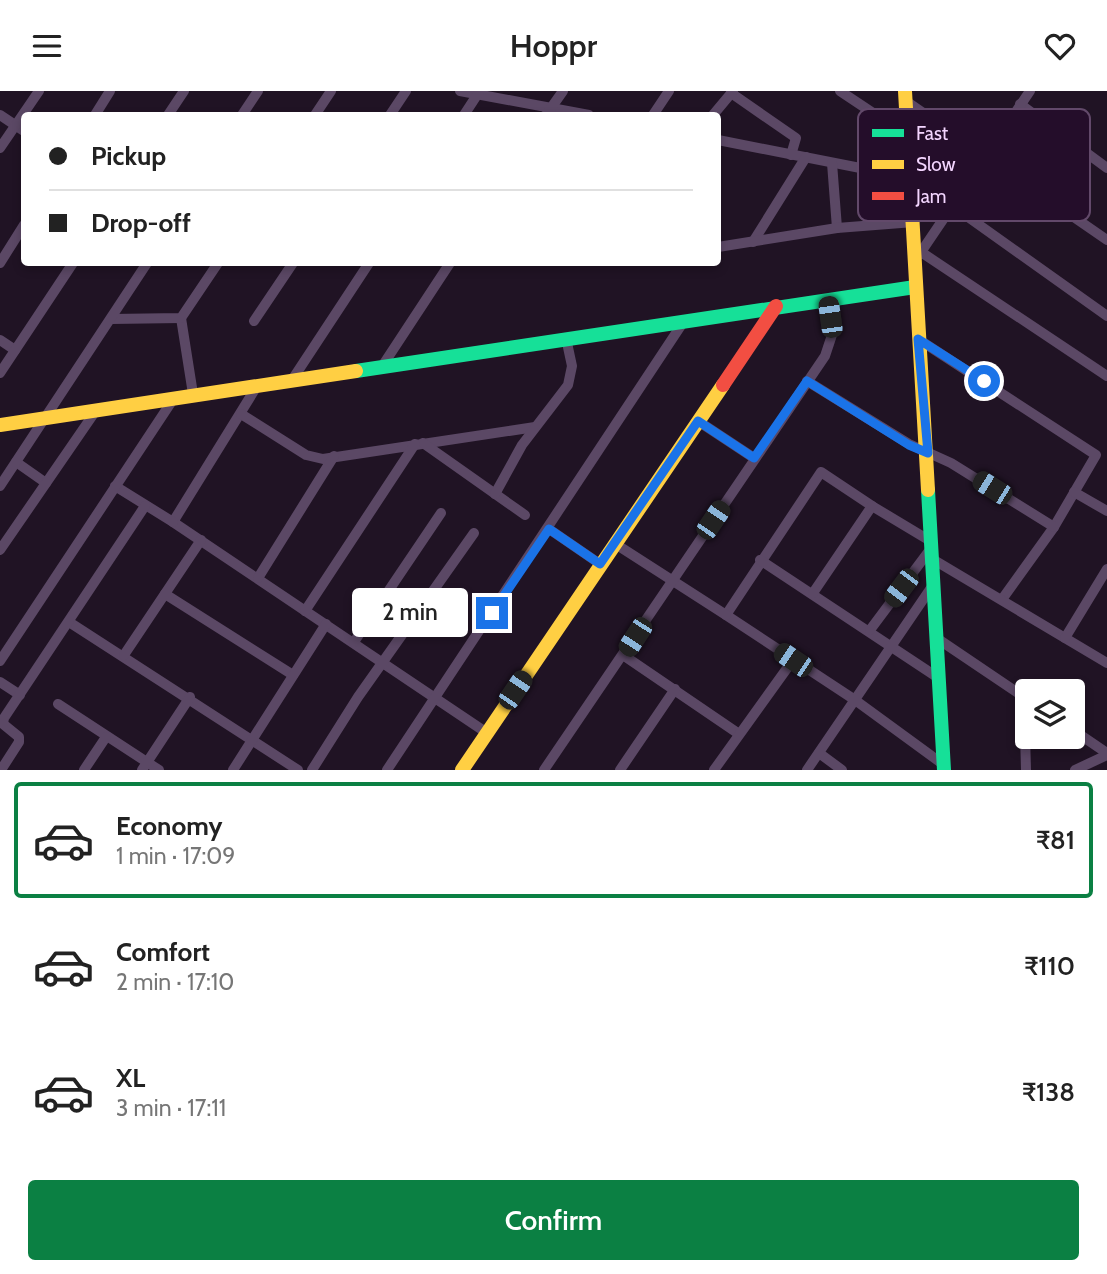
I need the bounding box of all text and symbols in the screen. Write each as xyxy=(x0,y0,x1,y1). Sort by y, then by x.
text: Hoppr xyxy=(510,26,597,65)
icon: menu xyxy=(28,27,66,65)
icon: heart xyxy=(1041,27,1079,65)
legend xyxy=(858,109,1090,221)
text: Fast xyxy=(916,122,949,145)
text: Pickup xyxy=(91,140,166,172)
text: Slow xyxy=(916,153,956,176)
text: Jam xyxy=(915,185,946,208)
text: Drop-off xyxy=(91,207,191,239)
car xyxy=(817,295,844,339)
route start xyxy=(968,365,1000,397)
car xyxy=(969,468,1016,508)
car xyxy=(693,497,734,543)
car xyxy=(880,565,923,611)
callout: 2 min xyxy=(352,589,468,637)
route end xyxy=(476,597,508,629)
text: 2 min xyxy=(382,598,438,626)
car xyxy=(615,614,656,660)
car xyxy=(770,640,817,680)
car xyxy=(495,667,536,713)
map controls xyxy=(1015,679,1085,749)
button: layers xyxy=(1015,679,1085,749)
icon: car xyxy=(32,809,95,872)
text: Economy xyxy=(116,810,222,842)
text: ₹81 xyxy=(1036,824,1075,856)
text: 1 min · 17:09 xyxy=(116,842,235,870)
icon: car xyxy=(32,935,95,998)
text: Comfort xyxy=(116,936,210,968)
text: ₹110 xyxy=(1024,950,1075,982)
text: 2 min · 17:10 xyxy=(116,968,234,996)
icon: car xyxy=(32,1061,95,1124)
text: XL xyxy=(116,1062,145,1094)
text: ₹138 xyxy=(1022,1076,1075,1108)
text: 3 min · 17:11 xyxy=(116,1094,226,1122)
button: Confirm xyxy=(28,1180,1079,1260)

